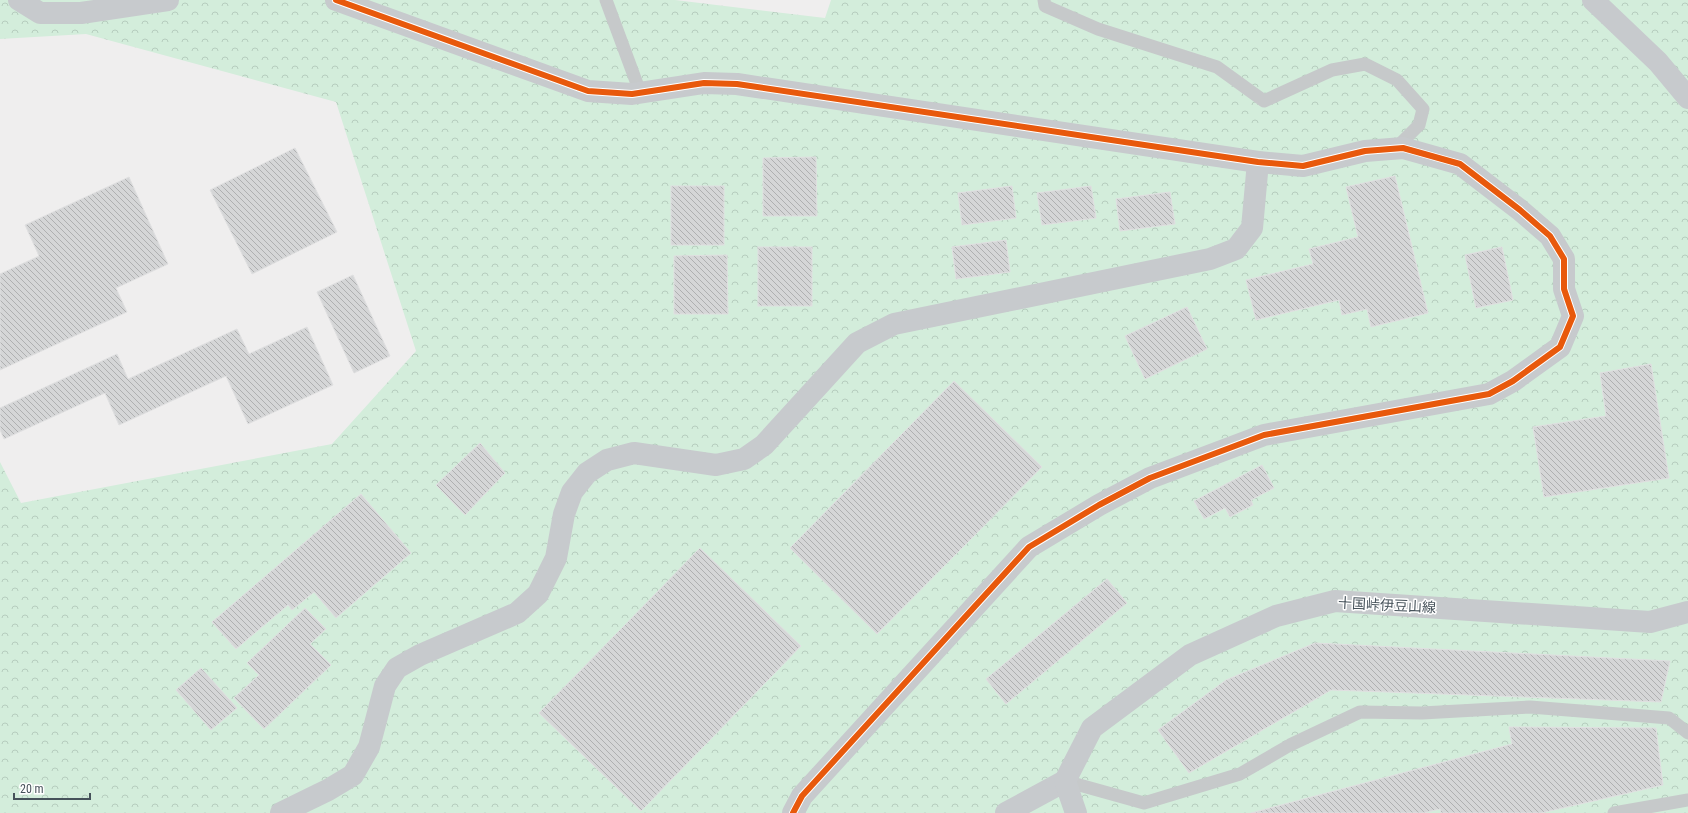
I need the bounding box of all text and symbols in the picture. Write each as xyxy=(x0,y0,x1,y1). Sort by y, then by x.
street label: 十国峠伊豆山線 xyxy=(1338,594,1436,616)
scale bar xyxy=(14,775,90,801)
text: 20 m xyxy=(20,782,44,796)

